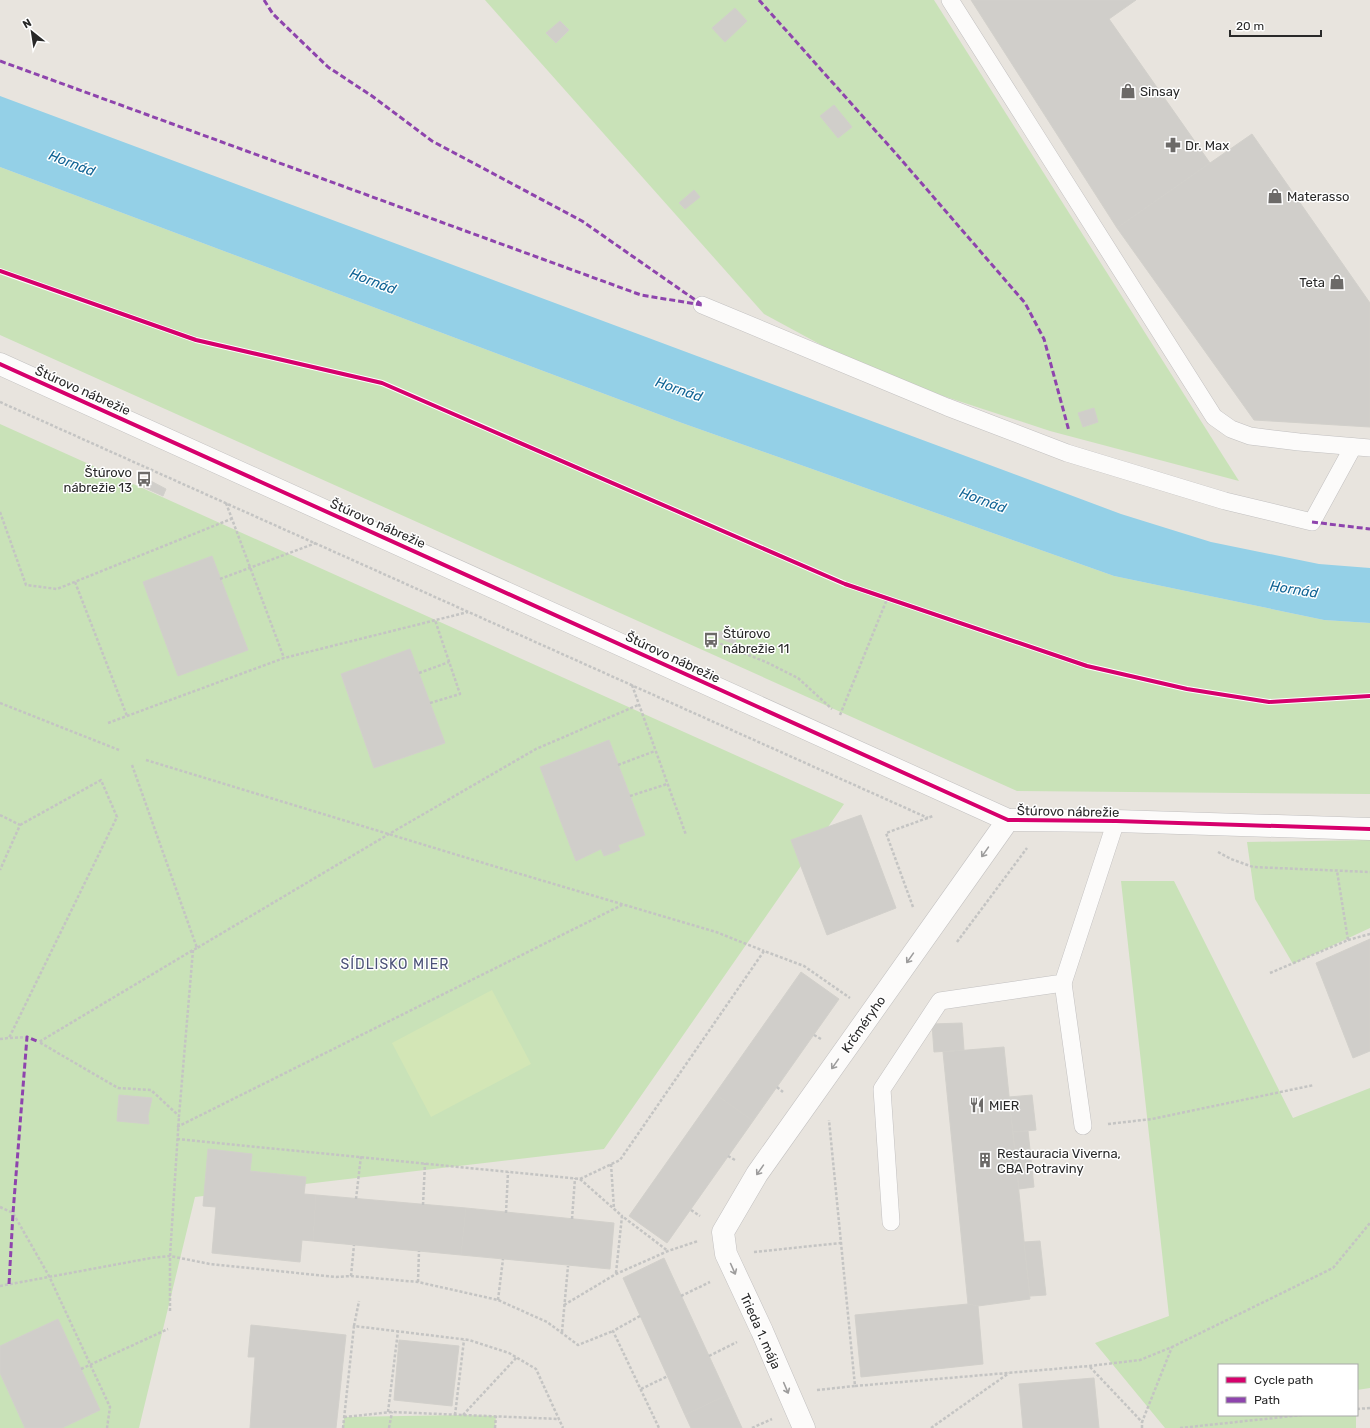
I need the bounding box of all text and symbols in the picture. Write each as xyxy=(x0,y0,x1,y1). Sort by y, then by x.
north arrow xyxy=(12,12,52,52)
scale bar xyxy=(1230,12,1321,38)
text: N xyxy=(21,16,34,31)
text: 20 m xyxy=(1236,19,1264,33)
shop icon: Sinsay xyxy=(1119,82,1137,100)
place label: Sinsay xyxy=(1140,84,1180,99)
pharmacy icon: Dr. Max xyxy=(1164,136,1182,154)
place label: Dr. Max xyxy=(1185,138,1229,153)
water label: Hornád xyxy=(46,147,98,180)
shop icon: Materasso xyxy=(1266,187,1284,205)
place label: Materasso xyxy=(1287,189,1350,204)
water label: Hornád xyxy=(347,265,399,298)
shop icon: Teta xyxy=(1328,273,1346,291)
place label: Teta xyxy=(1299,275,1325,290)
street label: Štúrovo nábrežie xyxy=(33,363,133,418)
water label: Hornád xyxy=(653,374,705,406)
place label: Štúrovo nábrežie 13 xyxy=(64,465,132,495)
bus stop icon: Štúrovo nábrežie 13 xyxy=(135,470,153,488)
water label: Hornád xyxy=(957,484,1009,517)
street label: Štúrovo nábrežie xyxy=(328,496,428,551)
water label: Hornád xyxy=(1269,577,1320,602)
place label: Štúrovo nábrežie 11 xyxy=(723,626,789,656)
street label: Štúrovo nábrežie xyxy=(623,629,722,686)
bus stop icon: Štúrovo nábrežie 11 xyxy=(702,631,720,649)
street label: Štúrovo nábrežie xyxy=(1017,803,1119,820)
one-way arrow xyxy=(981,846,989,857)
one-way arrow xyxy=(906,952,914,963)
district label: SÍDLISKO MIER xyxy=(341,955,450,973)
street label: Krčméryho xyxy=(838,993,889,1056)
one-way arrow xyxy=(831,1058,839,1069)
restaurant icon: MIER xyxy=(968,1096,986,1114)
place label: MIER xyxy=(989,1098,1019,1113)
place label: Restauracia Viverna, CBA Potraviny xyxy=(997,1146,1121,1176)
building icon: Restauracia Viverna, CBA Potraviny xyxy=(976,1151,994,1169)
one-way arrow xyxy=(756,1164,764,1175)
one-way arrow xyxy=(730,1263,737,1275)
street label: Trieda 1. mája xyxy=(737,1291,784,1371)
legend xyxy=(1218,1364,1358,1416)
text: Cycle path xyxy=(1254,1373,1313,1387)
one-way arrow xyxy=(783,1381,791,1393)
text: Path xyxy=(1254,1393,1280,1407)

